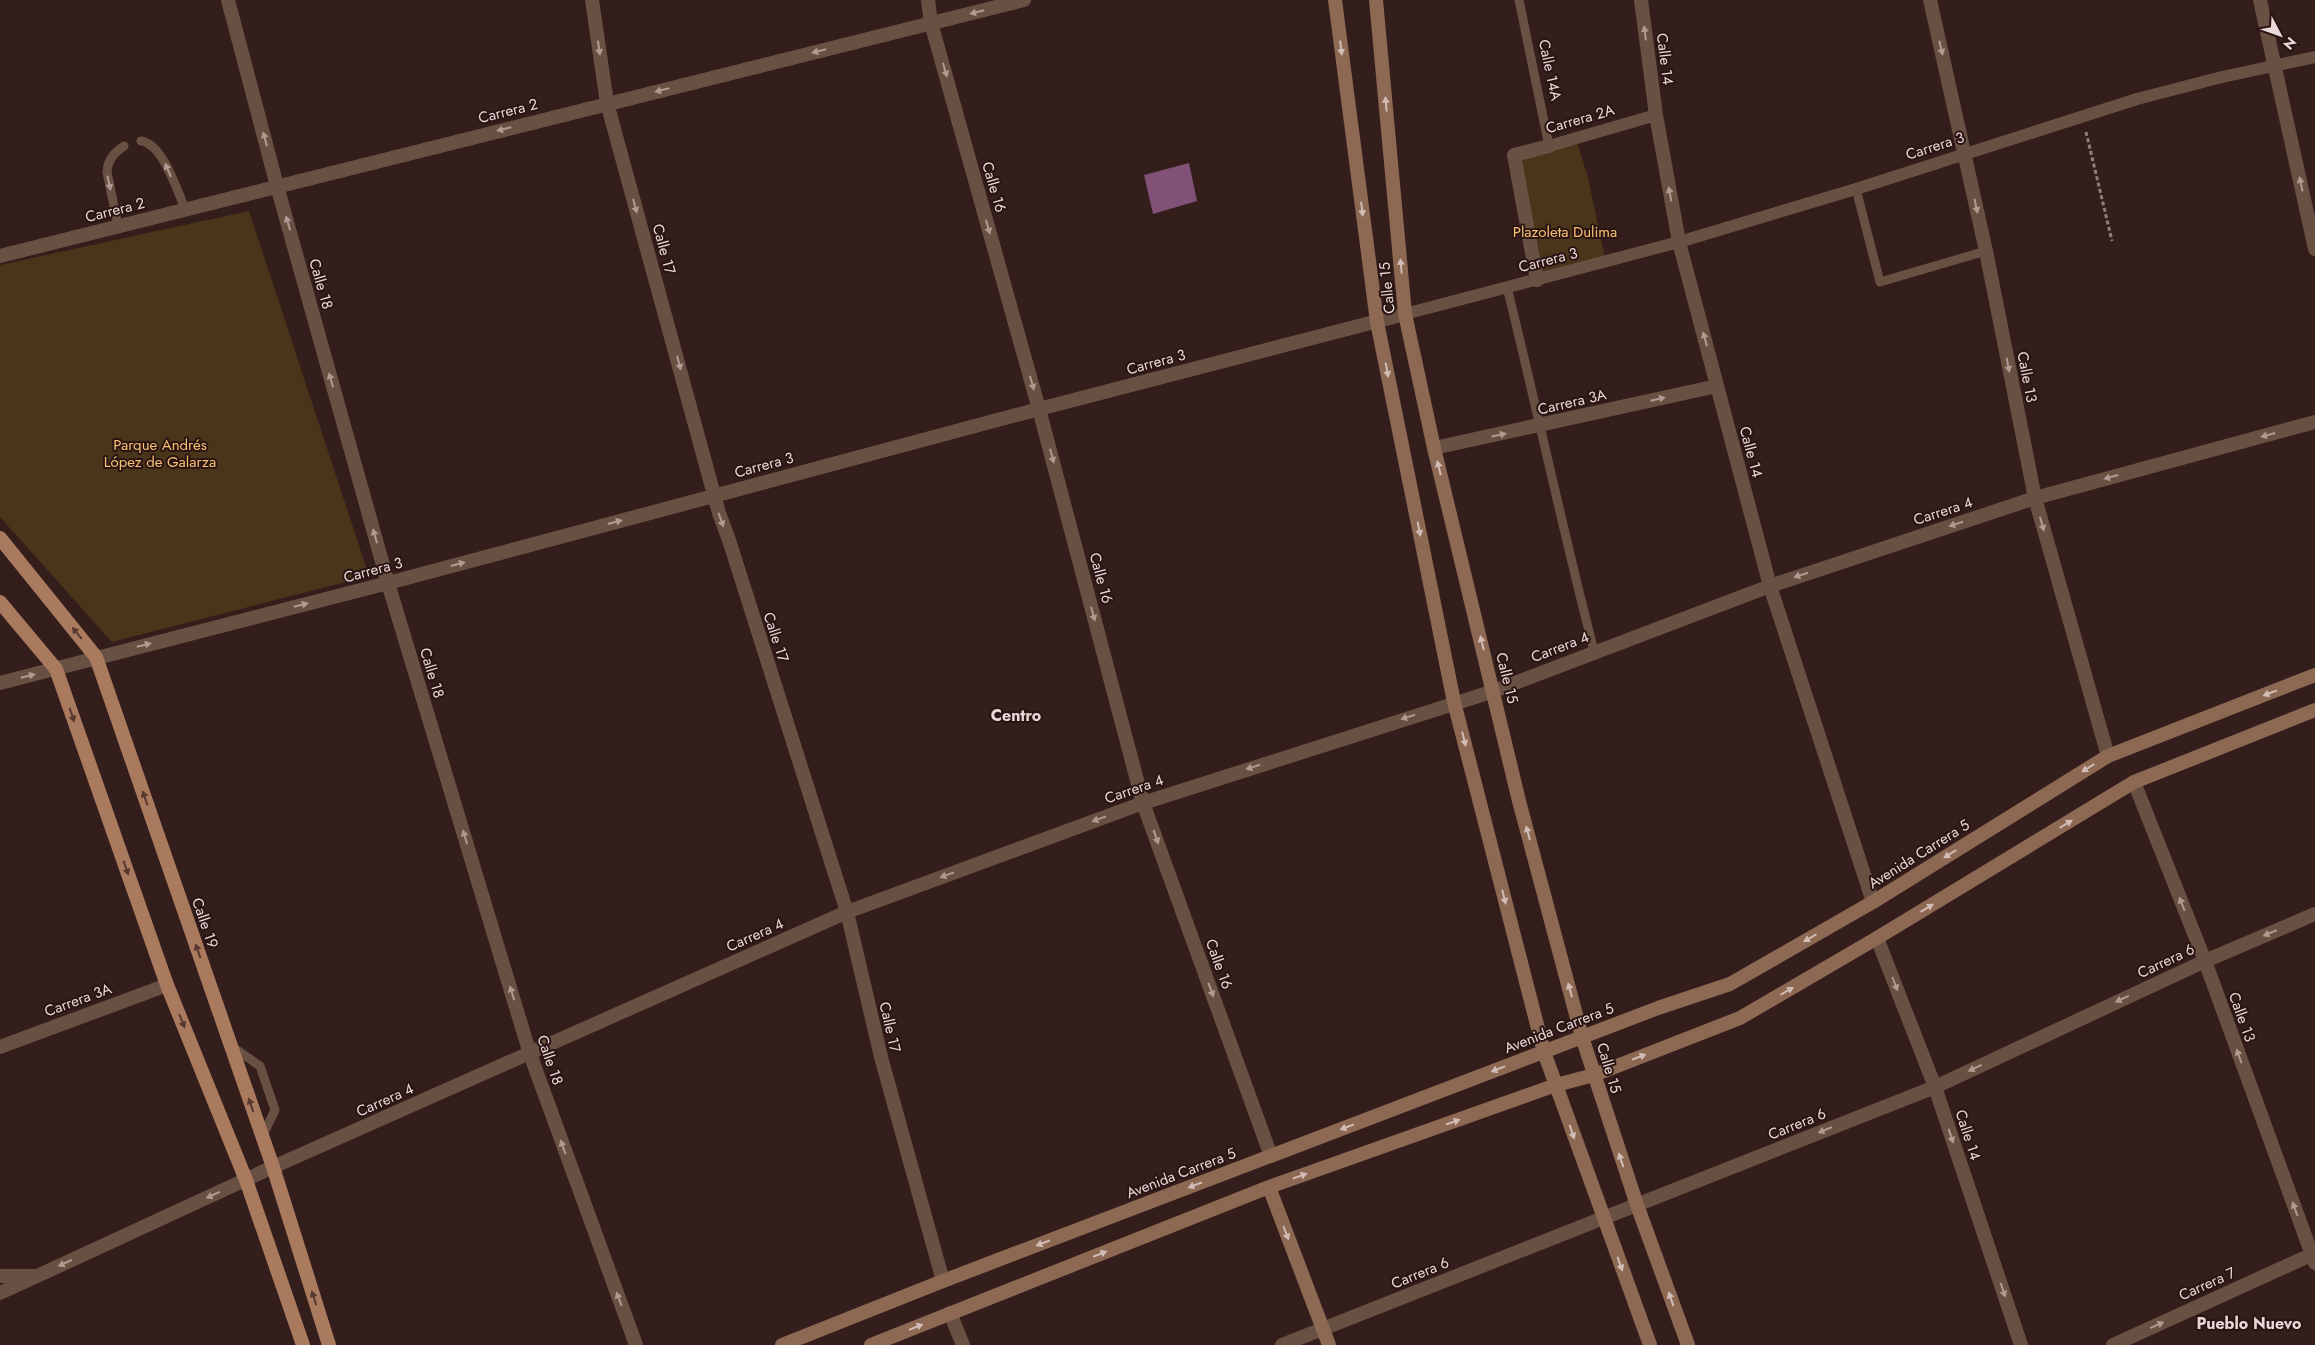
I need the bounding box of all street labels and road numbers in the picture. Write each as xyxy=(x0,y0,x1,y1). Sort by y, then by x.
street label: Calle 14 xyxy=(1651,32,1679,86)
street label: Calle 14A xyxy=(1533,37,1567,103)
street label: Carrera 2 xyxy=(476,93,540,129)
street label: Carrera 2A xyxy=(1543,99,1617,139)
street label: Carrera 3 xyxy=(1903,126,1967,166)
street label: Calle 16 xyxy=(976,159,1012,215)
street label: Carrera 2 xyxy=(83,192,147,228)
street label: Calle 17 xyxy=(647,221,681,277)
street label: Carrera 3 xyxy=(1516,242,1580,278)
street label: Calle 18 xyxy=(303,256,339,312)
street label: Calle 15 xyxy=(1373,261,1401,315)
street label: Carrera 3 xyxy=(1124,344,1188,380)
street label: Calle 13 xyxy=(2011,350,2043,404)
street label: Carrera 3A xyxy=(1535,383,1609,421)
street label: Calle 14 xyxy=(1734,424,1768,480)
street label: Carrera 3 xyxy=(732,447,796,483)
street label: Carrera 4 xyxy=(1911,491,1976,531)
street label: Calle 16 xyxy=(1084,550,1118,606)
street label: Carrera 3 xyxy=(341,552,405,588)
street label: Calle 17 xyxy=(758,609,794,665)
street label: Carrera 4 xyxy=(1528,626,1593,668)
street label: Calle 18 xyxy=(414,645,450,701)
street label: Calle 15 xyxy=(1490,650,1524,706)
street label: Carrera 4 xyxy=(1102,769,1167,809)
street label: Avenida Carrera 5 xyxy=(1864,814,1974,894)
street label: Calle 19 xyxy=(186,895,224,951)
street label: Carrera 4 xyxy=(723,912,788,957)
street label: Calle 16 xyxy=(1200,936,1238,992)
street label: Carrera 6 xyxy=(2134,938,2198,984)
street label: Carrera 3A xyxy=(41,978,115,1022)
street label: Calle 13 xyxy=(2223,989,2261,1045)
street label: Avenida Carrera 5 xyxy=(1501,997,1617,1059)
street label: Calle 17 xyxy=(874,1000,907,1055)
street label: Calle 18 xyxy=(531,1032,569,1088)
street label: Calle 15 xyxy=(1591,1040,1627,1096)
street label: Carrera 4 xyxy=(353,1077,418,1122)
street label: Carrera 6 xyxy=(1765,1102,1829,1146)
street label: Calle 14 xyxy=(1949,1107,1987,1163)
street label: Avenida Carrera 5 xyxy=(1123,1142,1239,1204)
street label: Carrera 6 xyxy=(1388,1251,1452,1295)
street label: Carrera 7 xyxy=(2175,1262,2239,1306)

